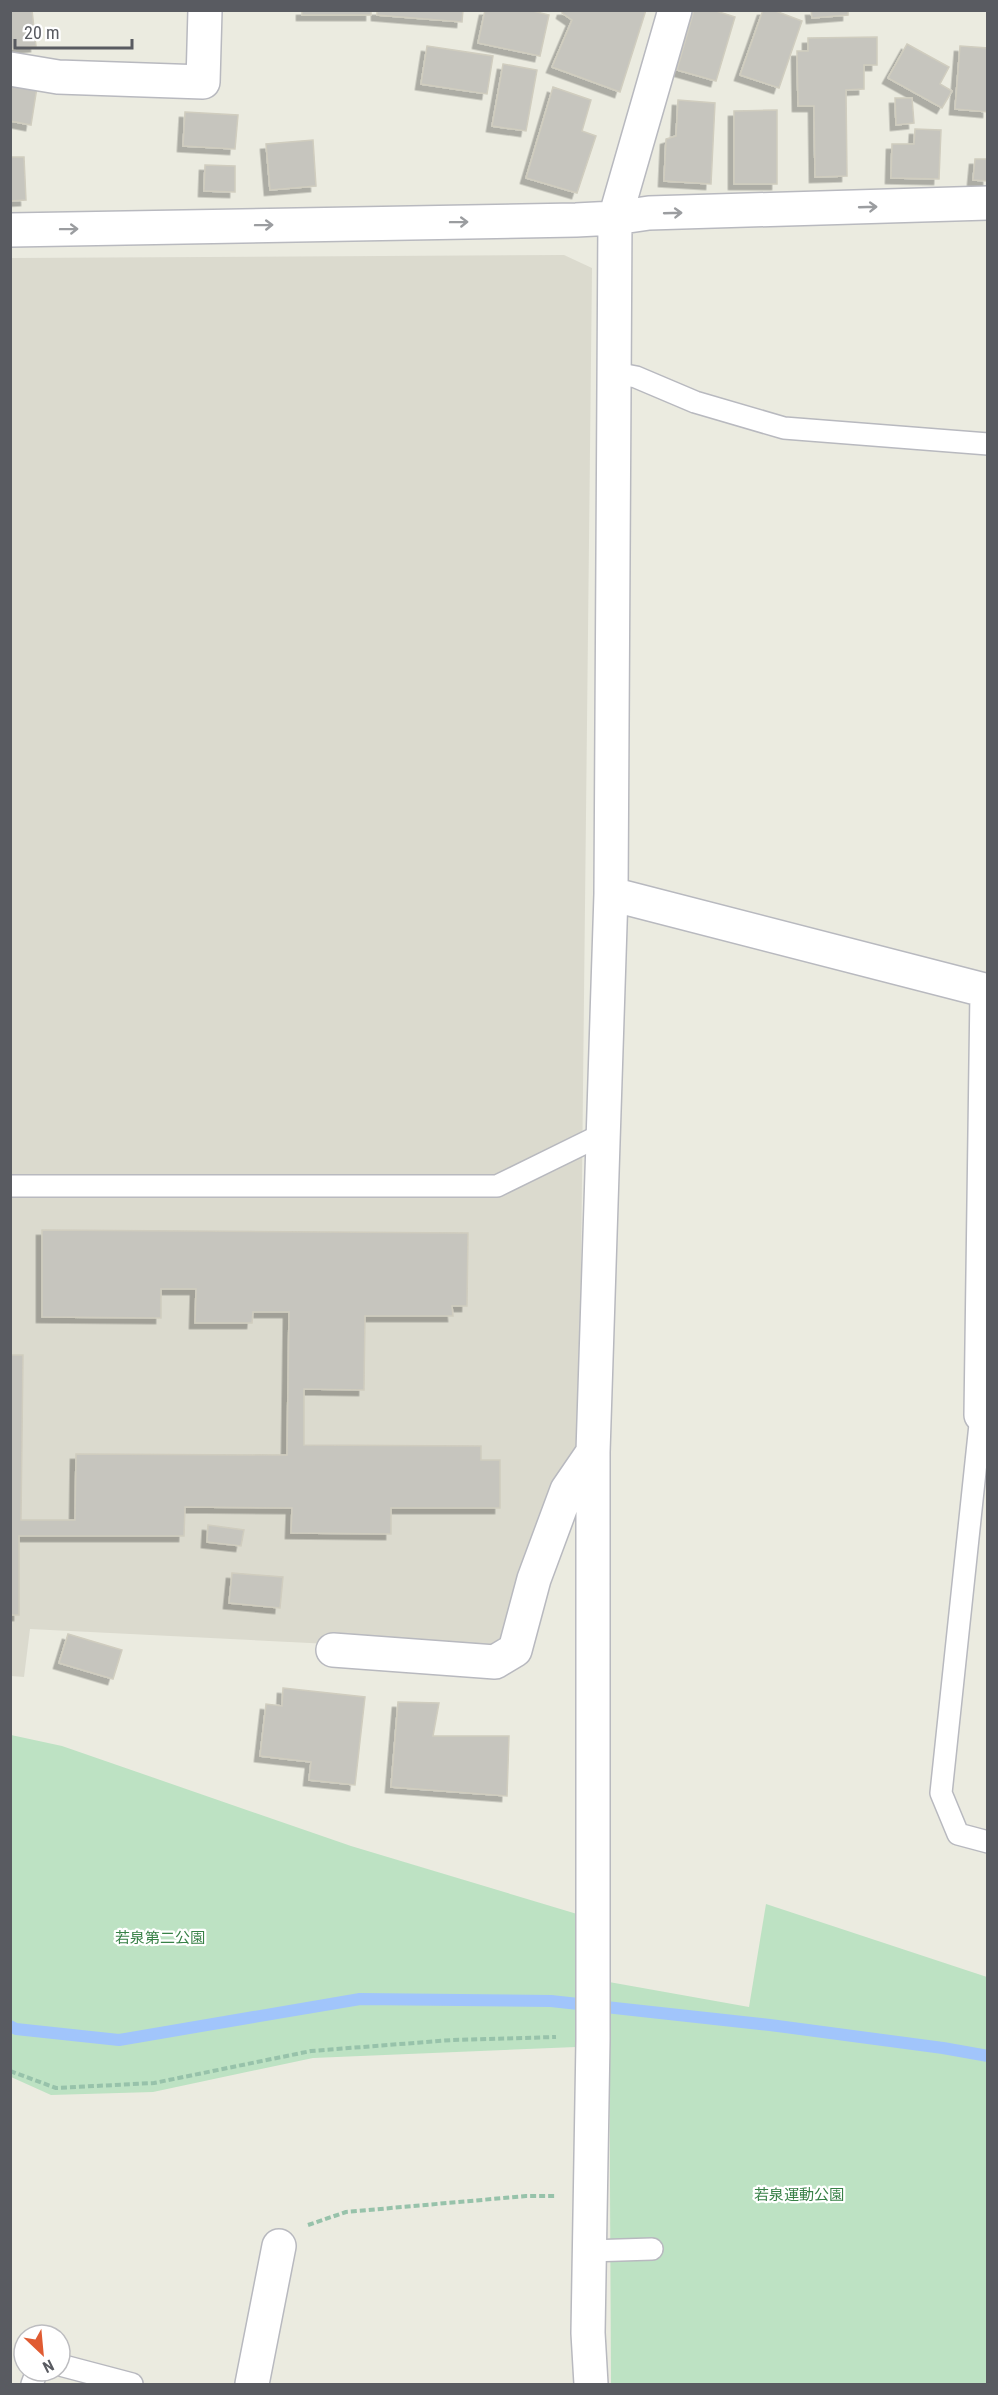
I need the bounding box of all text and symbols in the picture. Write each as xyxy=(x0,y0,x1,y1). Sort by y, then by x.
scale bar xyxy=(15,12,132,50)
text: 20 m xyxy=(24,22,59,43)
one-way arrow xyxy=(858,201,878,212)
one-way arrow xyxy=(663,207,683,218)
one-way arrow xyxy=(448,216,468,227)
one-way arrow xyxy=(253,219,273,231)
one-way arrow xyxy=(58,223,78,235)
park label: 若泉第二公園 xyxy=(115,1929,205,1947)
park label: 若泉運動公園 xyxy=(754,2186,844,2204)
north arrow xyxy=(12,2323,72,2383)
text: N xyxy=(40,2355,57,2377)

